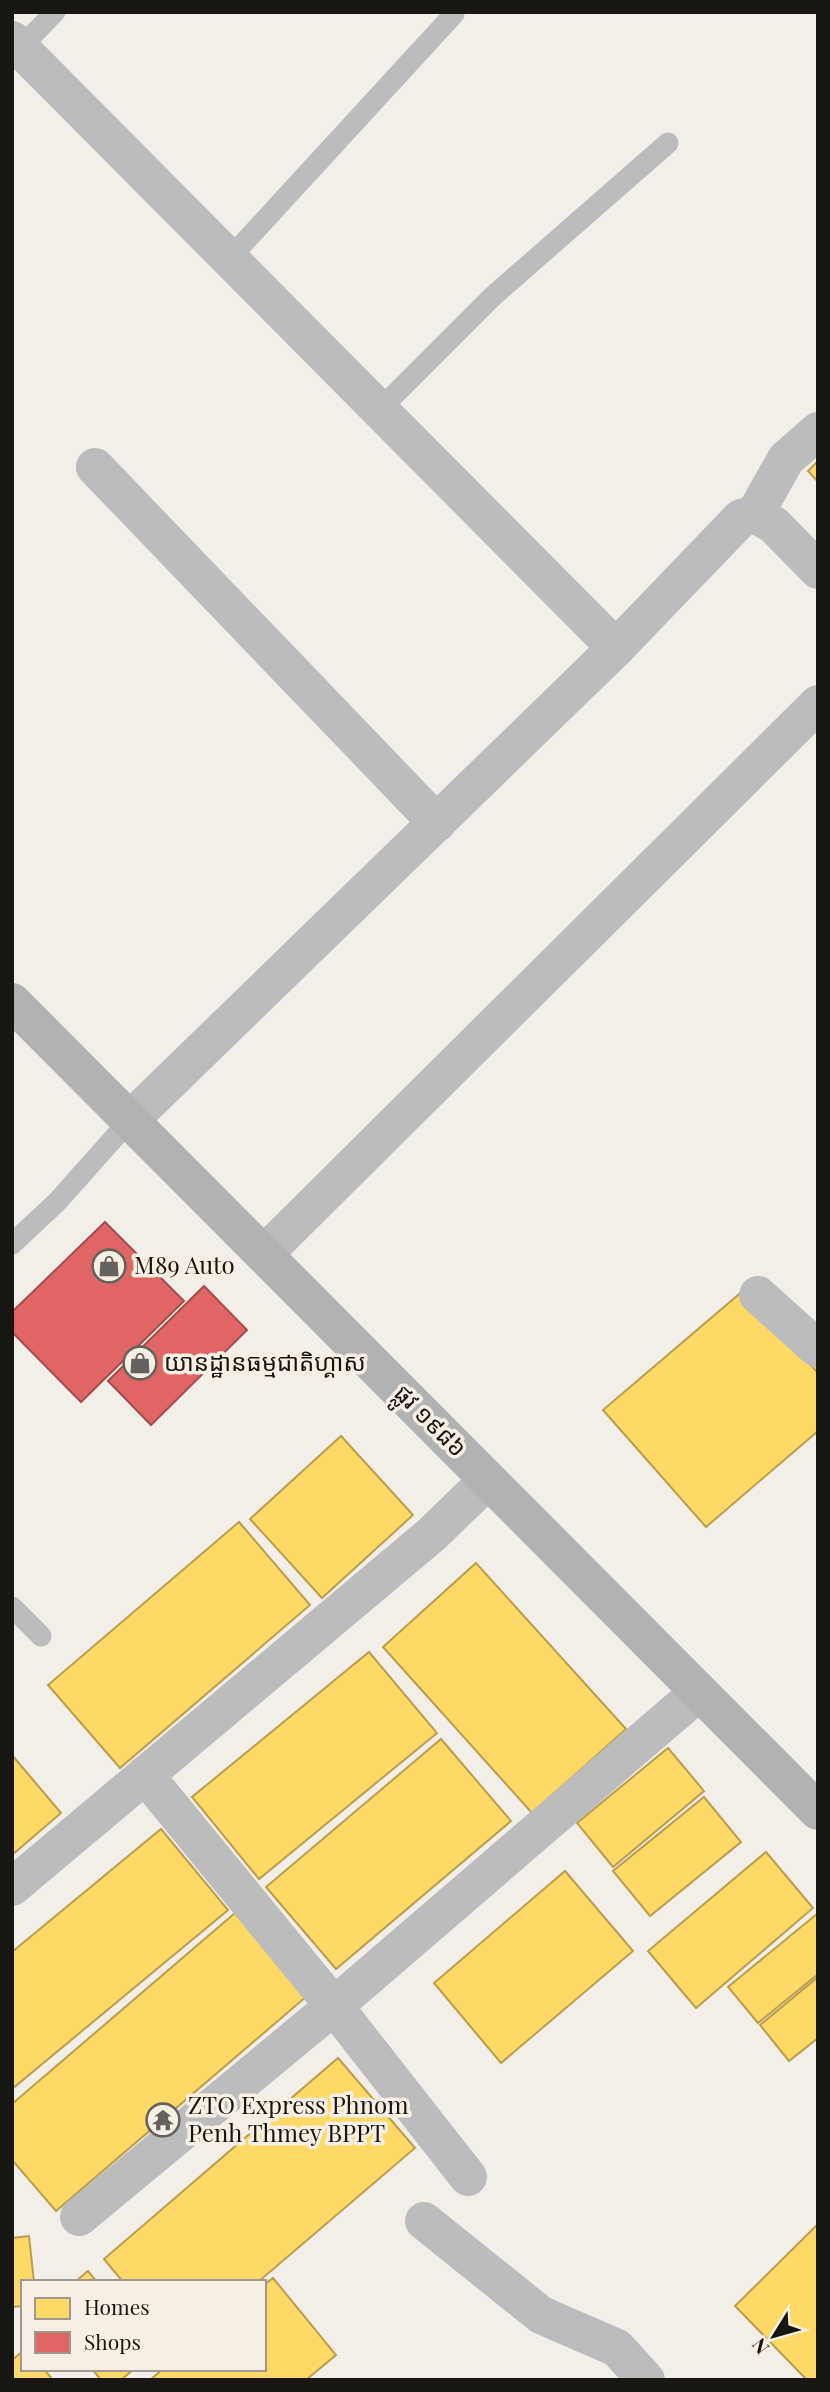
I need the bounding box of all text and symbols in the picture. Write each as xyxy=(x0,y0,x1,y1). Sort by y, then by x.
shop icon: M89 Auto xyxy=(90,1247,128,1285)
place label: M89 Auto xyxy=(134,1248,235,1280)
shop icon: យានដ្ឋានធម្មជាតិហ្គាស xyxy=(121,1344,159,1382)
place label: យានដ្ឋានធម្មជាតិហ្គាស xyxy=(164,1345,366,1378)
street label: ផ្លូវ ១៩៨៦ xyxy=(383,1376,475,1468)
place label: ZTO Express Phnom Penh Thmey BPPT xyxy=(188,2088,408,2148)
temple icon: ZTO Express Phnom Penh Thmey BPPT xyxy=(144,2101,182,2139)
legend xyxy=(21,2280,266,2371)
text: Homes xyxy=(84,2292,150,2320)
north arrow xyxy=(739,2301,809,2371)
text: Shops xyxy=(84,2327,141,2355)
text: N xyxy=(745,2333,774,2360)

